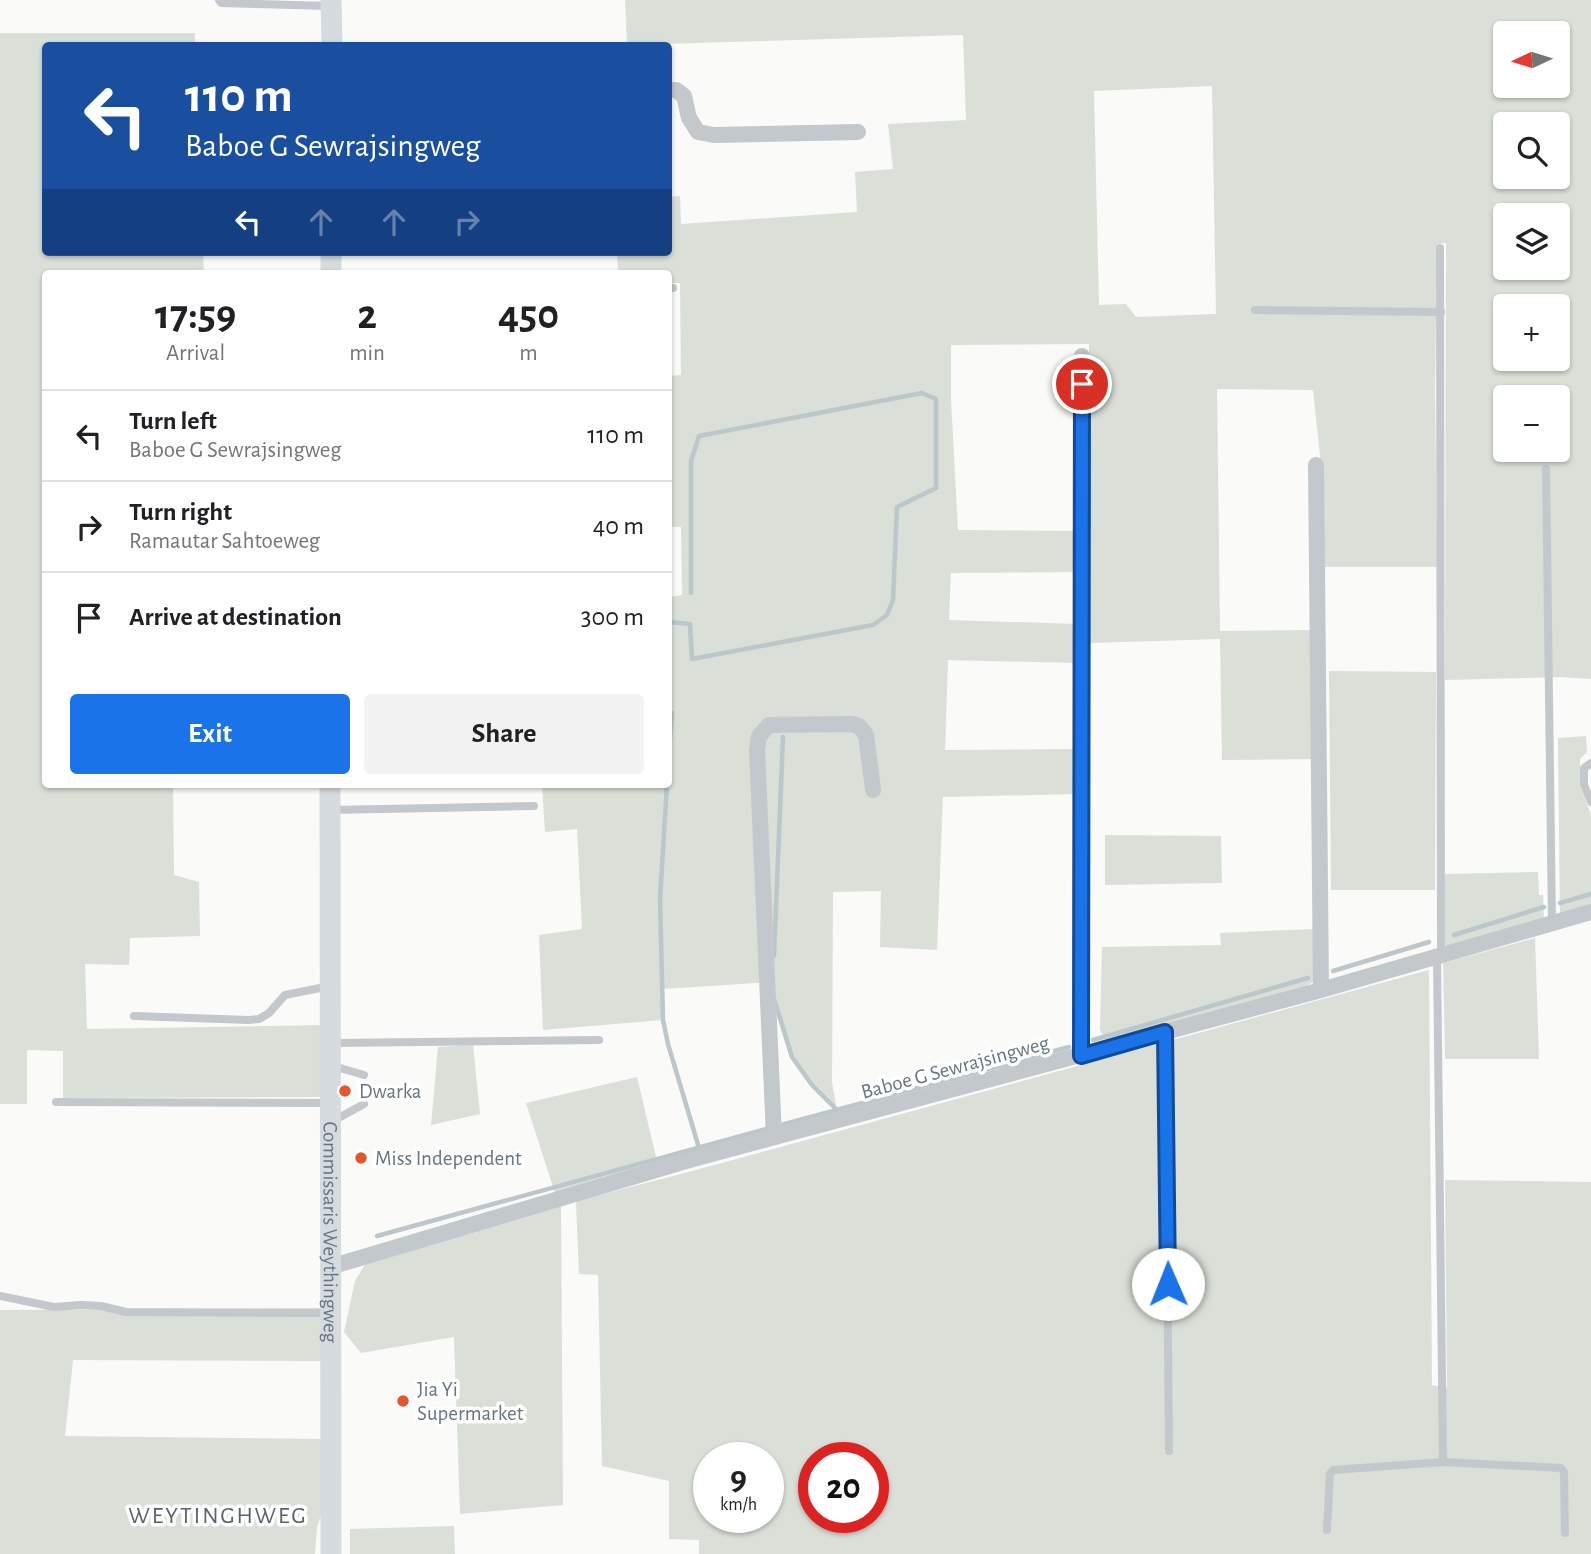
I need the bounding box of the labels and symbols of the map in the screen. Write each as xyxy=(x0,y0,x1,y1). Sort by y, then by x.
north arrow xyxy=(1493,21,1570,98)
pin xyxy=(1052,354,1112,414)
street label: Baboe G Sewrajsingweg xyxy=(859,1032,1052,1103)
place label: Dwarka xyxy=(359,1081,422,1102)
marker: Dwarka xyxy=(337,1083,353,1099)
street label: Commissaris Weythingweg xyxy=(319,1121,341,1343)
place label: Miss Independent xyxy=(375,1148,522,1169)
marker: Miss Independent xyxy=(353,1150,369,1166)
position arrow xyxy=(1131,1247,1205,1321)
place label: Jia Yi Supermarket xyxy=(417,1379,524,1424)
marker: Jia Yi Supermarket xyxy=(395,1393,411,1409)
speed limit sign: 20 xyxy=(798,1442,889,1533)
district label: WEYTINGHWEG xyxy=(128,1504,308,1528)

